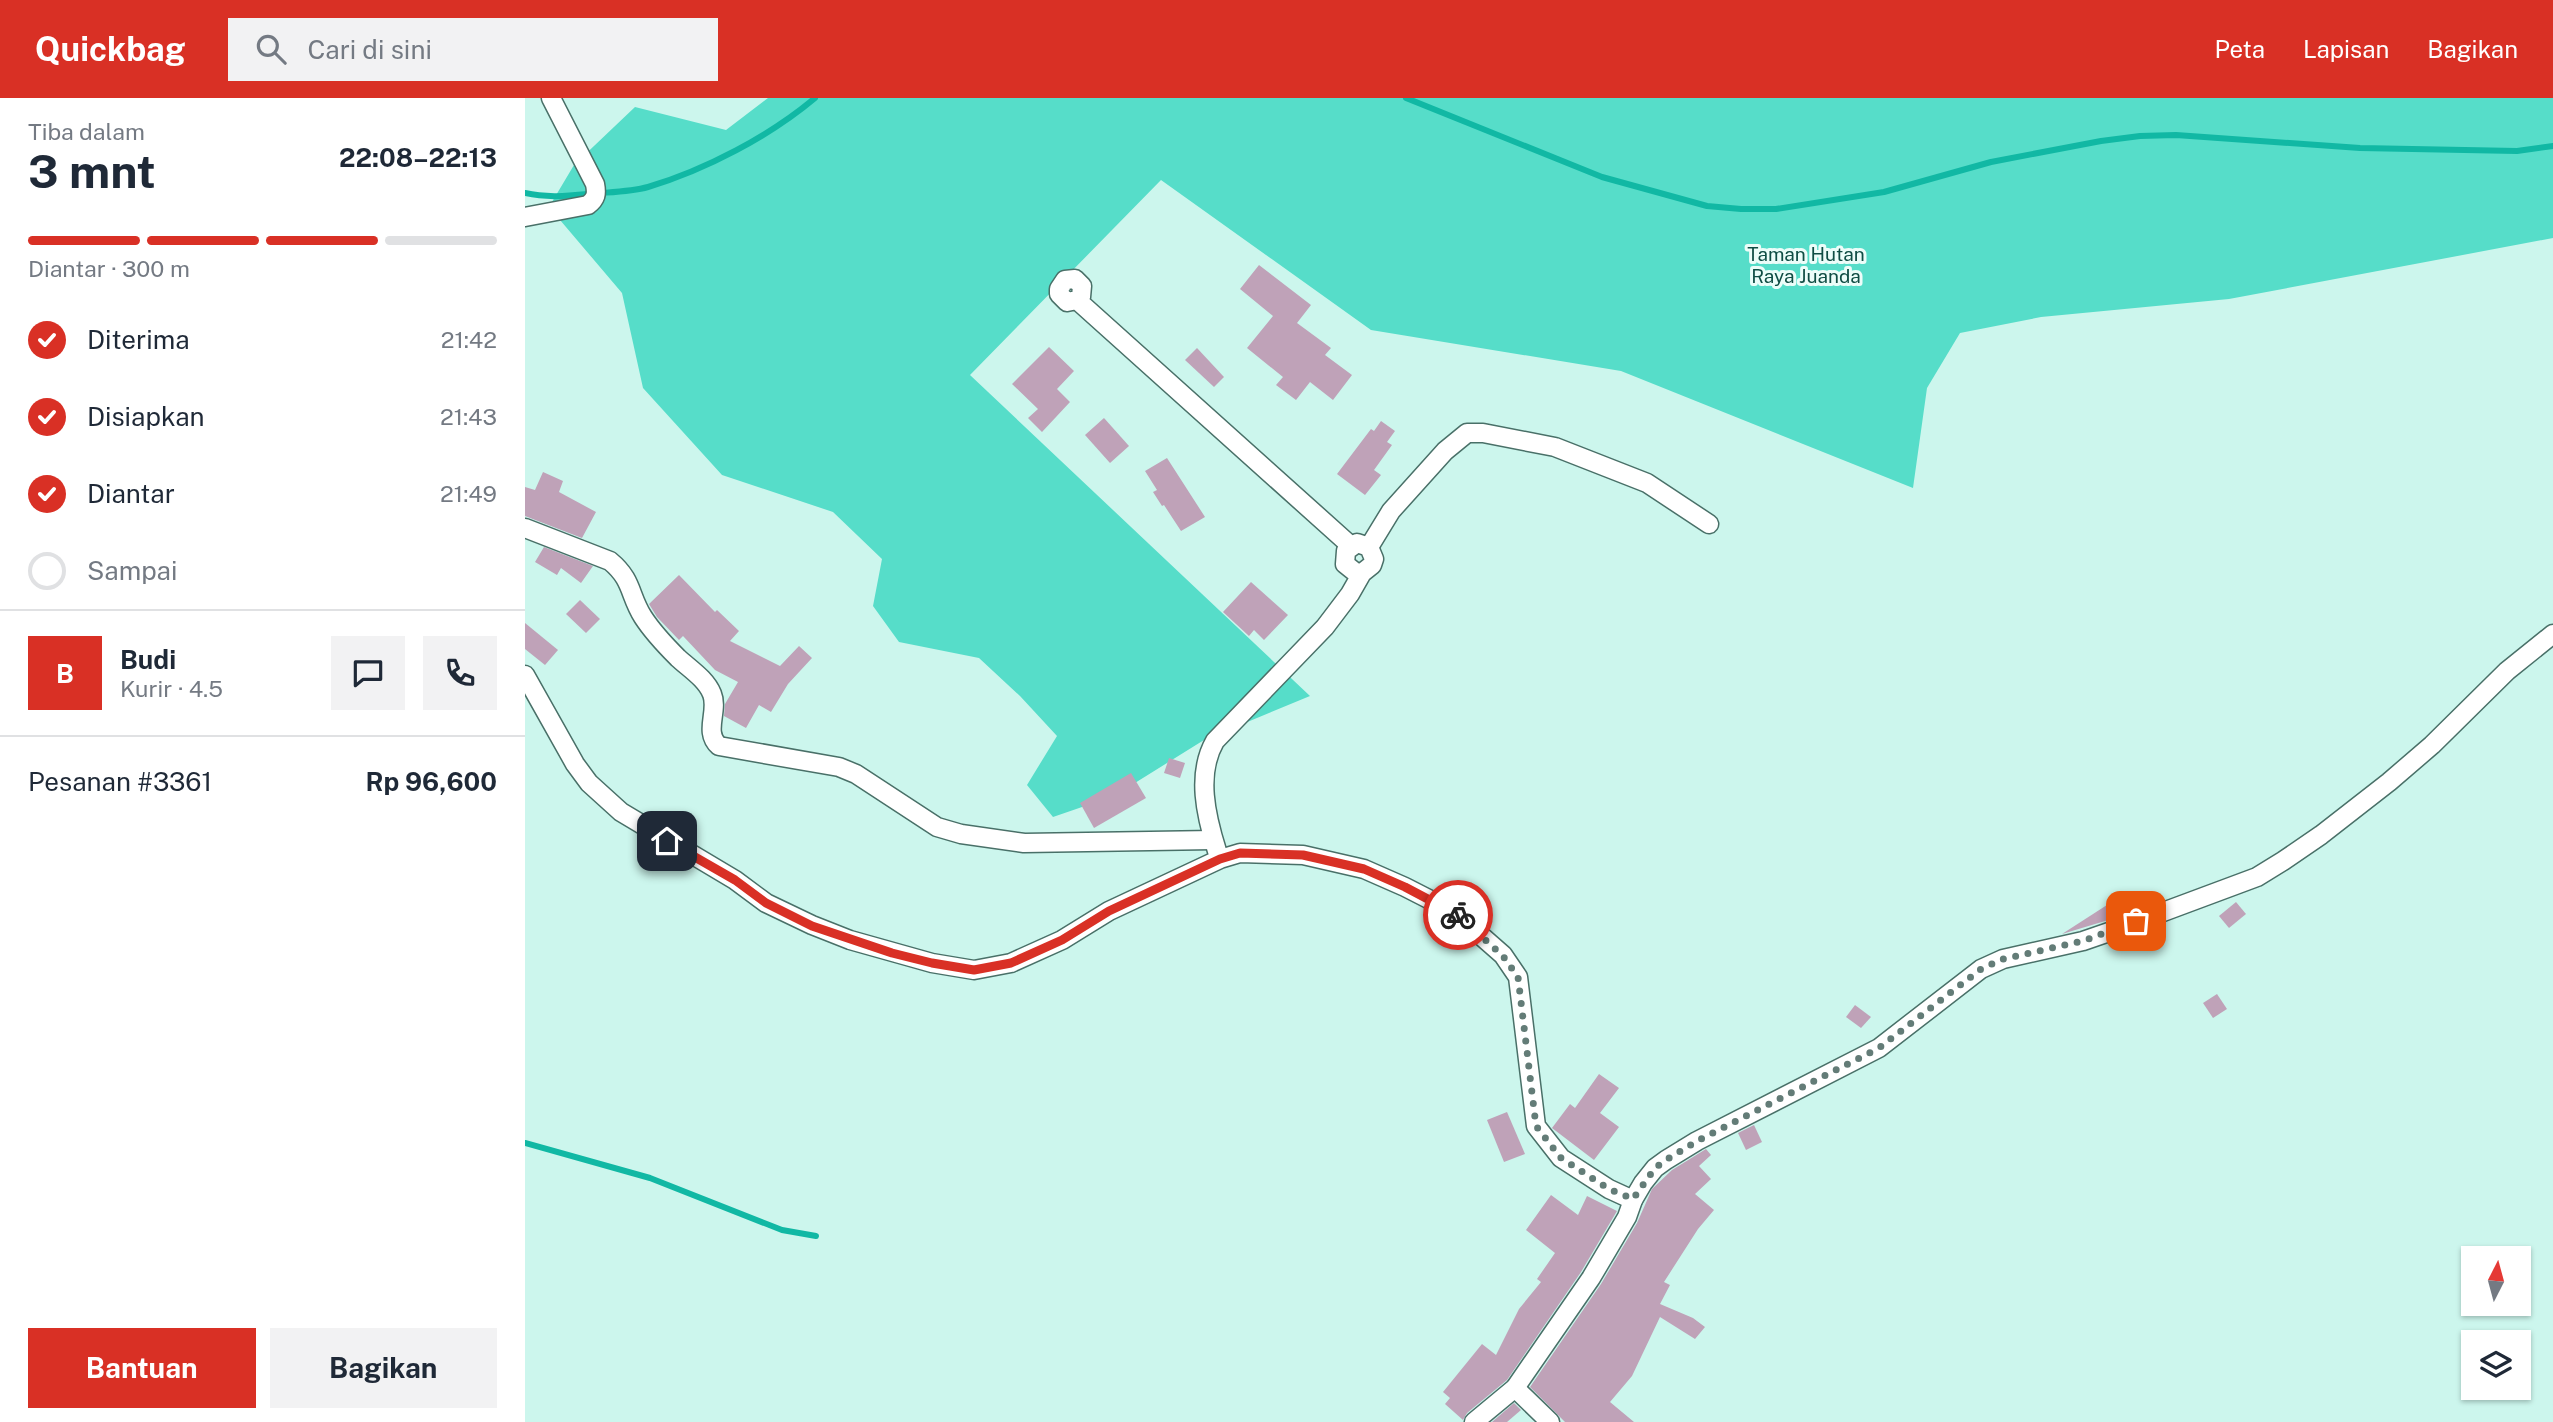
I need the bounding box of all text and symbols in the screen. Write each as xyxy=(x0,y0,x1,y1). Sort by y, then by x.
search box xyxy=(228,18,718,81)
text: Quickbag xyxy=(35,30,186,68)
icon: search xyxy=(252,30,290,68)
text: Cari di sini xyxy=(308,34,432,65)
text: Peta xyxy=(2214,35,2265,63)
text: Lapisan xyxy=(2303,35,2389,63)
text: Bagikan xyxy=(2427,35,2518,63)
text: Tiba dalam xyxy=(28,118,145,145)
text: 22:08–22:13 xyxy=(339,142,497,173)
text: 3 mnt xyxy=(28,144,156,198)
park label: Taman Hutan Raya Juanda xyxy=(1747,243,1865,287)
text: Diantar · 300 m xyxy=(28,255,190,282)
icon: check xyxy=(28,321,66,359)
text: Diterima xyxy=(87,324,190,355)
text: 21:42 xyxy=(441,326,497,353)
icon: check xyxy=(28,398,66,436)
text: Disiapkan xyxy=(87,401,205,432)
text: 21:43 xyxy=(440,403,497,430)
icon: check xyxy=(28,475,66,513)
text: Diantar xyxy=(87,478,175,509)
text: 21:49 xyxy=(440,480,497,507)
text: Sampai xyxy=(87,555,177,586)
button: chat xyxy=(331,636,405,710)
button: phone xyxy=(423,636,497,710)
text: Budi xyxy=(120,644,176,675)
text: B xyxy=(56,658,74,689)
text: Kurir · 4.5 xyxy=(120,675,223,702)
text: Pesanan #3361 xyxy=(28,766,212,797)
text: Rp 96,600 xyxy=(365,766,497,797)
pin xyxy=(637,811,697,871)
icon: home xyxy=(648,822,686,860)
courier xyxy=(1423,880,1493,950)
pin xyxy=(2106,891,2166,951)
icon: bike xyxy=(1439,896,1477,934)
icon: bag xyxy=(2117,902,2155,940)
north arrow xyxy=(2461,1246,2531,1316)
map controls xyxy=(2461,1246,2531,1400)
button: Bantuan xyxy=(28,1328,256,1408)
button: Bagikan xyxy=(270,1328,497,1408)
button: layers xyxy=(2461,1330,2531,1400)

